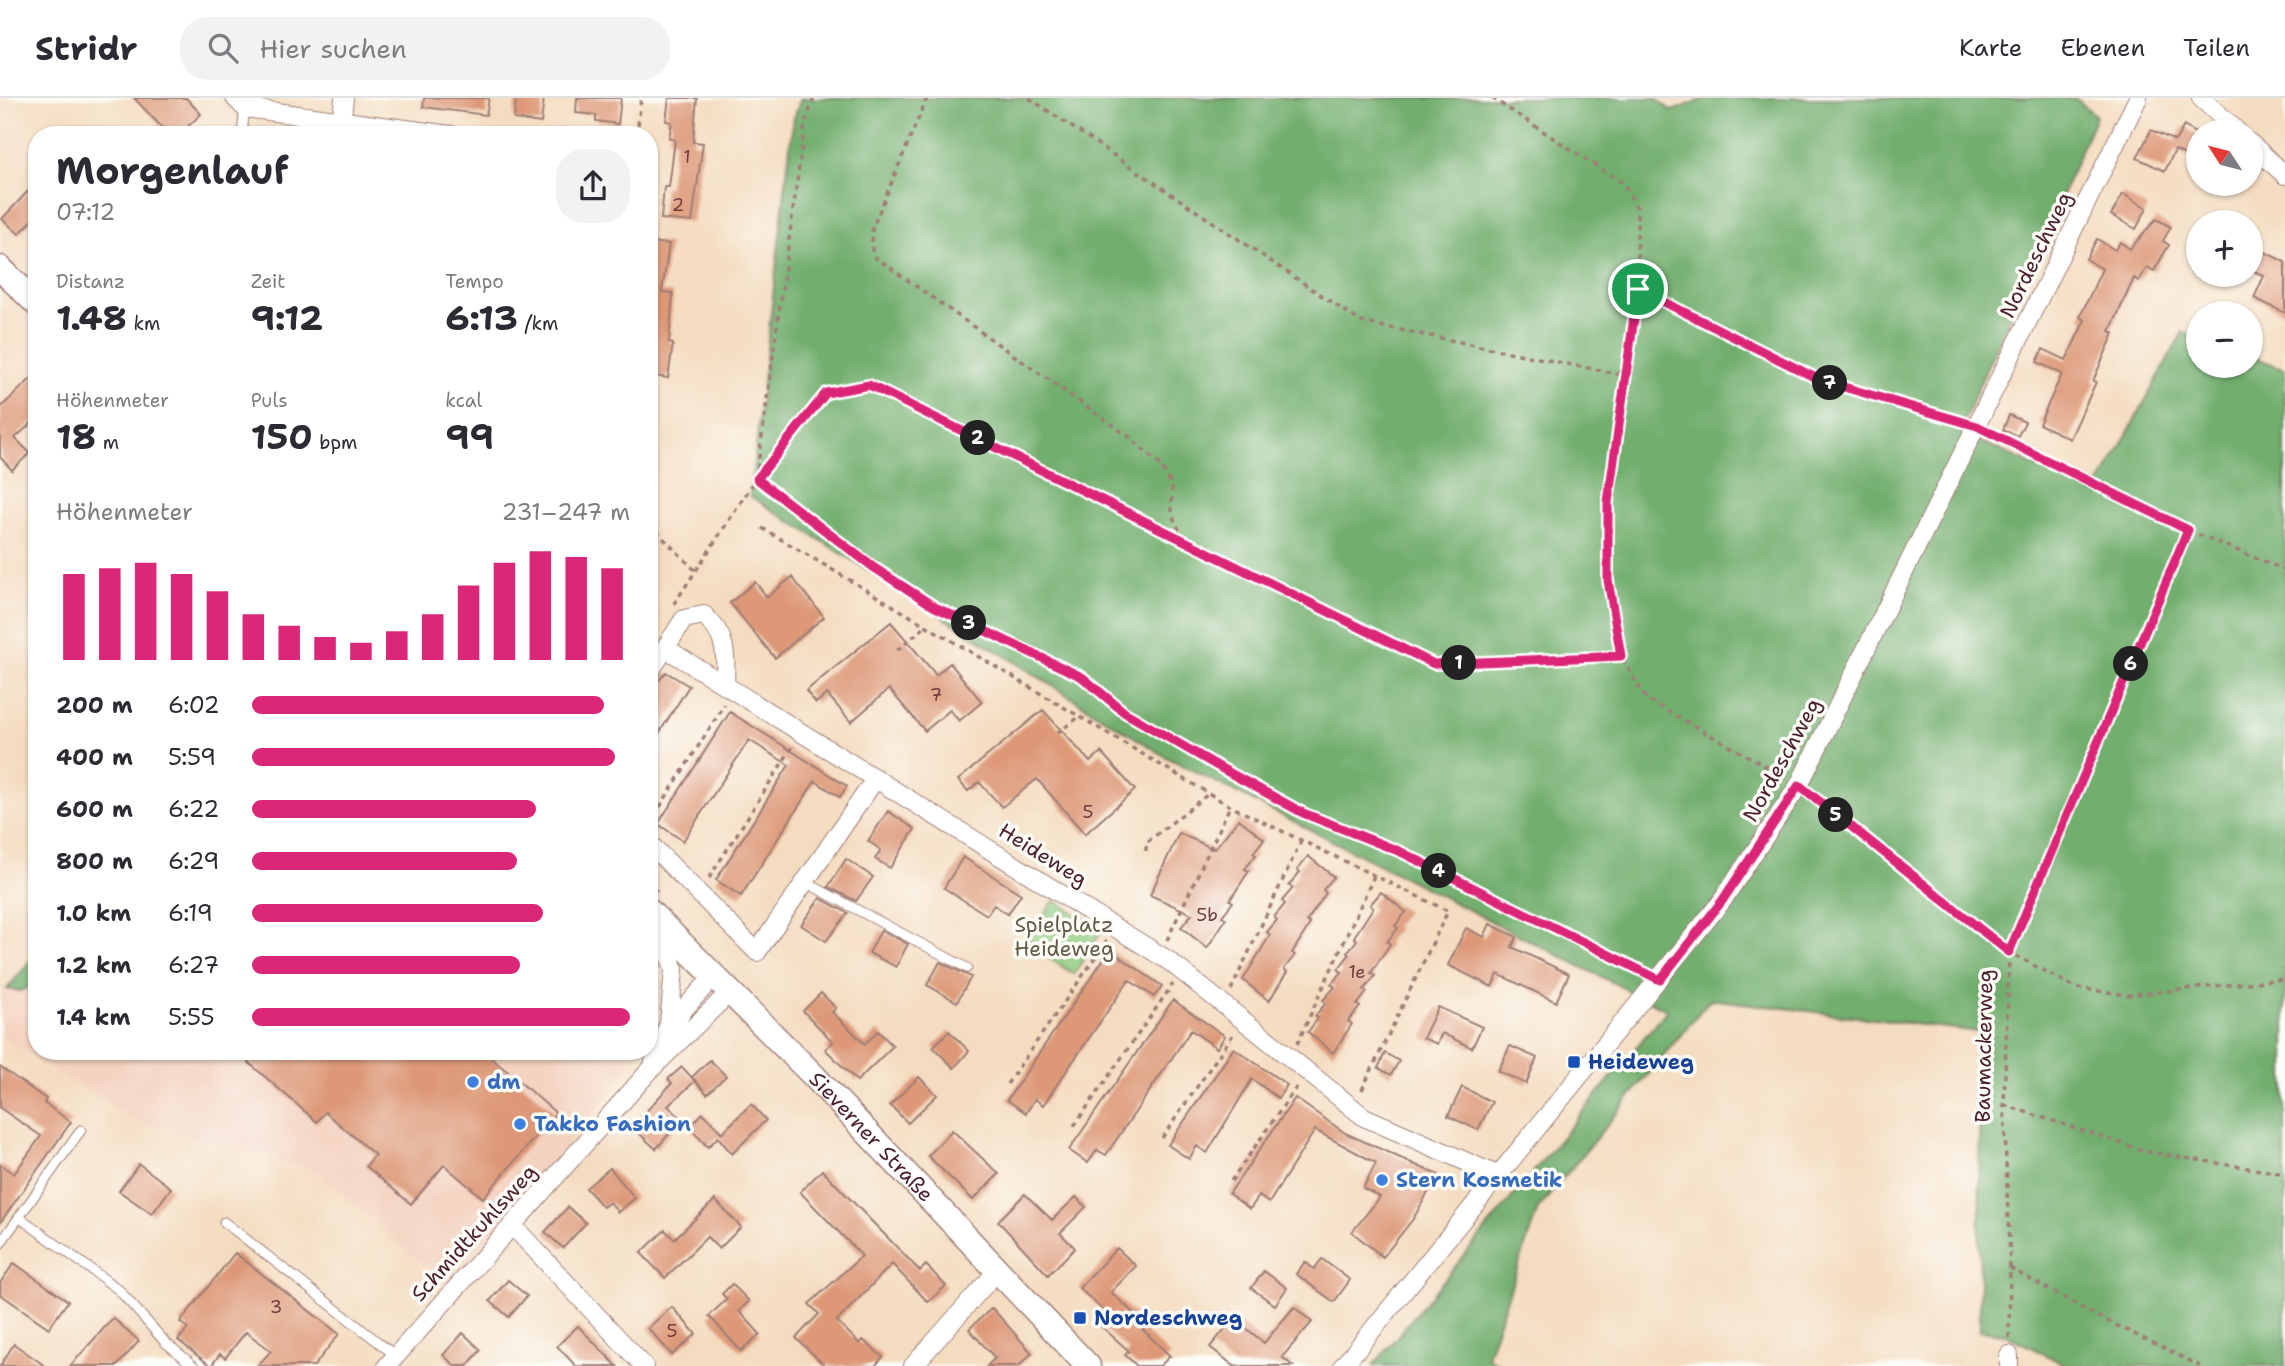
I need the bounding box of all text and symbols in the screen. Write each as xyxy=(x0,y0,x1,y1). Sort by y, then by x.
search box xyxy=(180,17,670,80)
text: Stridr xyxy=(35,26,138,71)
icon: search xyxy=(204,29,242,67)
text: Hier suchen xyxy=(260,31,407,66)
text: Karte xyxy=(1959,32,2022,64)
text: Ebenen xyxy=(2060,32,2145,64)
text: Teilen xyxy=(2183,32,2250,64)
north arrow xyxy=(2186,119,2263,196)
map controls xyxy=(2186,119,2263,378)
text: Morgenlauf xyxy=(56,145,289,196)
house number: 1 xyxy=(683,145,691,169)
button: share xyxy=(556,149,630,223)
street label: Nordeschweg xyxy=(1993,187,2079,323)
house number: 2 xyxy=(672,193,684,217)
text: 07:12 xyxy=(56,197,115,227)
button: + xyxy=(2186,210,2263,287)
pin xyxy=(1608,259,1668,319)
text: Distanz xyxy=(56,269,125,294)
text: Zeit xyxy=(251,269,286,294)
text: Tempo xyxy=(445,269,504,294)
icon: arrive xyxy=(1619,270,1657,308)
text: 1.48 xyxy=(56,294,127,341)
text: 9:12 xyxy=(251,294,323,341)
text: 6:13 xyxy=(445,294,518,341)
button: − xyxy=(2186,301,2263,378)
text: km xyxy=(127,311,160,336)
text: /km xyxy=(518,311,559,336)
pin: 7 xyxy=(1812,366,1848,400)
text: 7 xyxy=(1823,370,1836,395)
text: Höhenmeter xyxy=(56,388,169,413)
text: Puls xyxy=(251,388,288,413)
text: kcal xyxy=(445,388,482,413)
text: 18 xyxy=(56,413,96,460)
text: 150 xyxy=(251,413,313,460)
text: 99 xyxy=(445,413,494,460)
pin: 2 xyxy=(960,420,996,456)
text: 2 xyxy=(971,425,984,450)
text: m xyxy=(96,430,119,455)
text: bpm xyxy=(313,430,357,455)
text: Höhenmeter xyxy=(56,497,193,527)
text: 231–247 m xyxy=(502,497,630,527)
pin: 3 xyxy=(951,606,986,640)
text: 3 xyxy=(962,610,975,635)
pin: 1 xyxy=(1442,646,1476,680)
pin: 6 xyxy=(2114,646,2148,682)
text: 1 xyxy=(1454,650,1463,675)
text: 6 xyxy=(2124,651,2137,676)
house number: 7 xyxy=(930,683,942,707)
text: 200 m xyxy=(56,690,133,720)
text: 6:02 xyxy=(168,690,220,720)
street label: Nordeschweg xyxy=(1736,693,1828,827)
text: 400 m xyxy=(56,742,133,772)
text: 5:59 xyxy=(168,742,216,772)
text: 600 m xyxy=(56,794,133,824)
text: 6:22 xyxy=(168,794,219,824)
pin: 5 xyxy=(1818,798,1854,832)
house number: 5 xyxy=(1082,800,1094,824)
text: 5 xyxy=(1830,802,1841,827)
street label: Heideweg xyxy=(993,817,1093,893)
text: 800 m xyxy=(56,846,133,876)
text: 6:29 xyxy=(168,846,219,876)
pin: 4 xyxy=(1422,854,1456,888)
text: 4 xyxy=(1432,858,1445,883)
text: 1.0 km xyxy=(56,898,131,928)
text: 6:19 xyxy=(168,898,213,928)
house number: 5b xyxy=(1196,903,1218,927)
park label: Spielplatz Heideweg xyxy=(1014,911,1114,963)
text: 1.2 km xyxy=(56,950,132,980)
text: 6:27 xyxy=(168,950,219,980)
house number: 1e xyxy=(1348,960,1366,984)
street label: Baumackerweg xyxy=(1969,969,1999,1123)
text: 1.4 km xyxy=(56,1002,130,1032)
text: 5:55 xyxy=(168,1002,214,1032)
place label: Heideweg xyxy=(1588,1048,1694,1076)
marker: Heideweg xyxy=(1566,1054,1582,1070)
street label: Sieverner Straße xyxy=(803,1066,940,1208)
place label: dm xyxy=(487,1068,520,1096)
marker: dm xyxy=(465,1074,481,1090)
place label: Takko Fashion xyxy=(534,1110,691,1138)
marker: Takko Fashion xyxy=(512,1116,528,1132)
street label: Schmidtkuhlsweg xyxy=(405,1158,543,1308)
place label: Stern Kosmetik xyxy=(1396,1166,1563,1194)
marker: Stern Kosmetik xyxy=(1374,1172,1390,1188)
house number: 3 xyxy=(270,1295,282,1319)
place label: Nordeschweg xyxy=(1094,1304,1242,1332)
marker: Nordeschweg xyxy=(1072,1310,1088,1326)
house number: 5 xyxy=(666,1319,678,1343)

